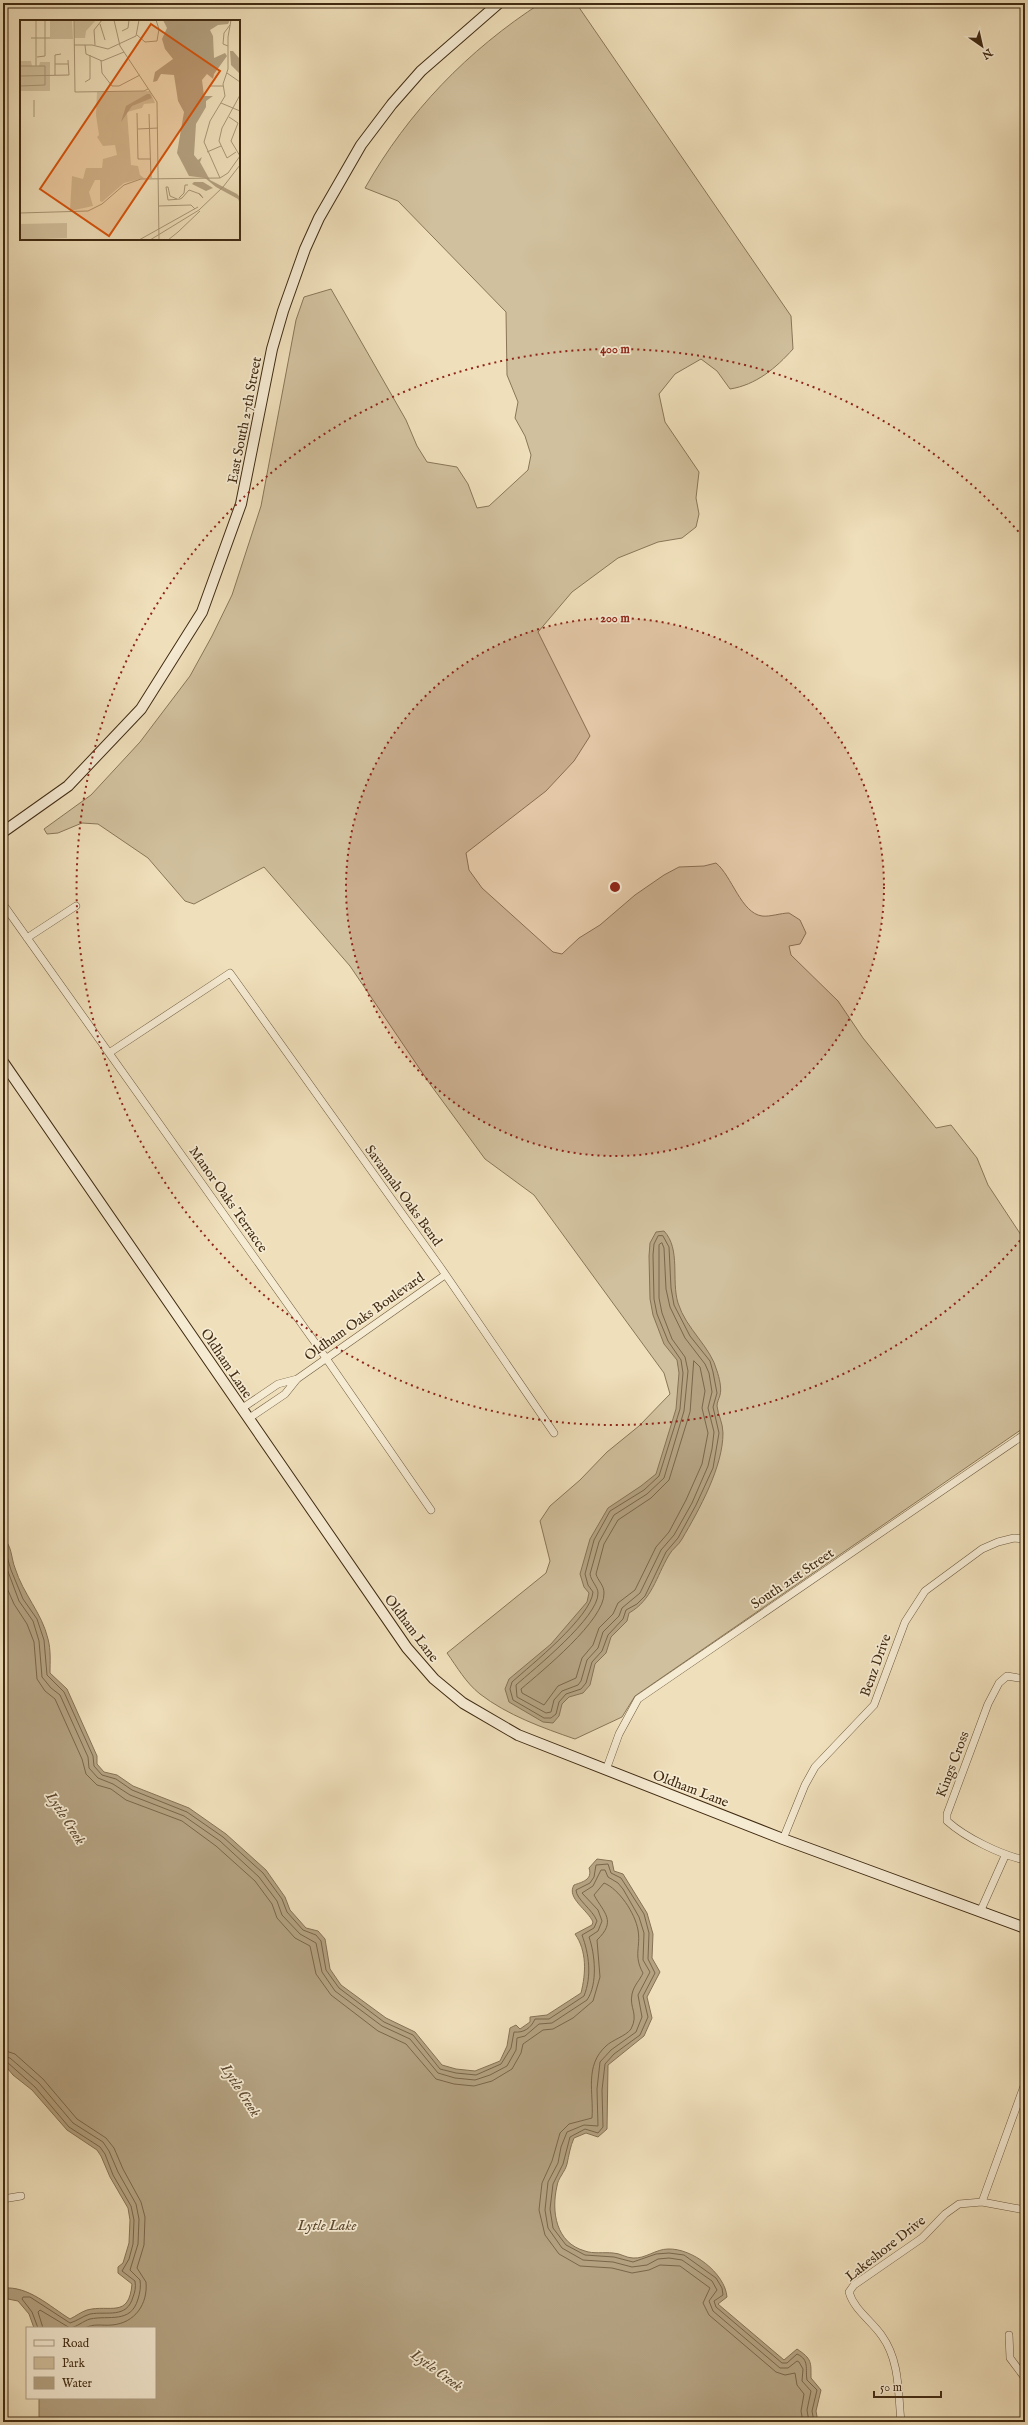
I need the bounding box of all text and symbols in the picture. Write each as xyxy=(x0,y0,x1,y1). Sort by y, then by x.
inset map xyxy=(20,20,240,240)
north arrow xyxy=(962,26,1002,66)
text: N xyxy=(979,44,996,62)
text: 400 m xyxy=(600,342,631,357)
street label: East South 27th Street xyxy=(224,355,266,485)
text: 200 m xyxy=(600,611,630,626)
centre of rings xyxy=(608,880,622,894)
street label: Savannah Oaks Bend xyxy=(360,1142,446,1250)
street label: Manor Oaks Terracce xyxy=(185,1143,272,1257)
street label: Oldham Oaks Boulevard xyxy=(301,1268,428,1365)
street label: Oldham Lane xyxy=(196,1325,256,1402)
street label: South 21st Street xyxy=(747,1544,838,1613)
street label: Oldham Lane xyxy=(380,1591,443,1666)
street label: Benz Drive xyxy=(856,1631,896,1699)
street label: Kings Cross xyxy=(932,1729,974,1800)
street label: Oldham Lane xyxy=(650,1766,732,1812)
water label: Lytle Creek xyxy=(41,1787,90,1848)
water label: Lytle Creek xyxy=(216,2059,265,2120)
street label: Lakeshore Drive xyxy=(842,2212,930,2286)
water label: Lytle Lake xyxy=(297,2216,356,2235)
legend xyxy=(26,2327,156,2399)
text: Road xyxy=(62,2336,90,2351)
water label: Lytle Creek xyxy=(406,2345,466,2396)
text: Park xyxy=(62,2356,85,2371)
scale bar xyxy=(874,2373,941,2399)
text: Water xyxy=(62,2376,93,2391)
text: 50 m xyxy=(880,2380,902,2395)

